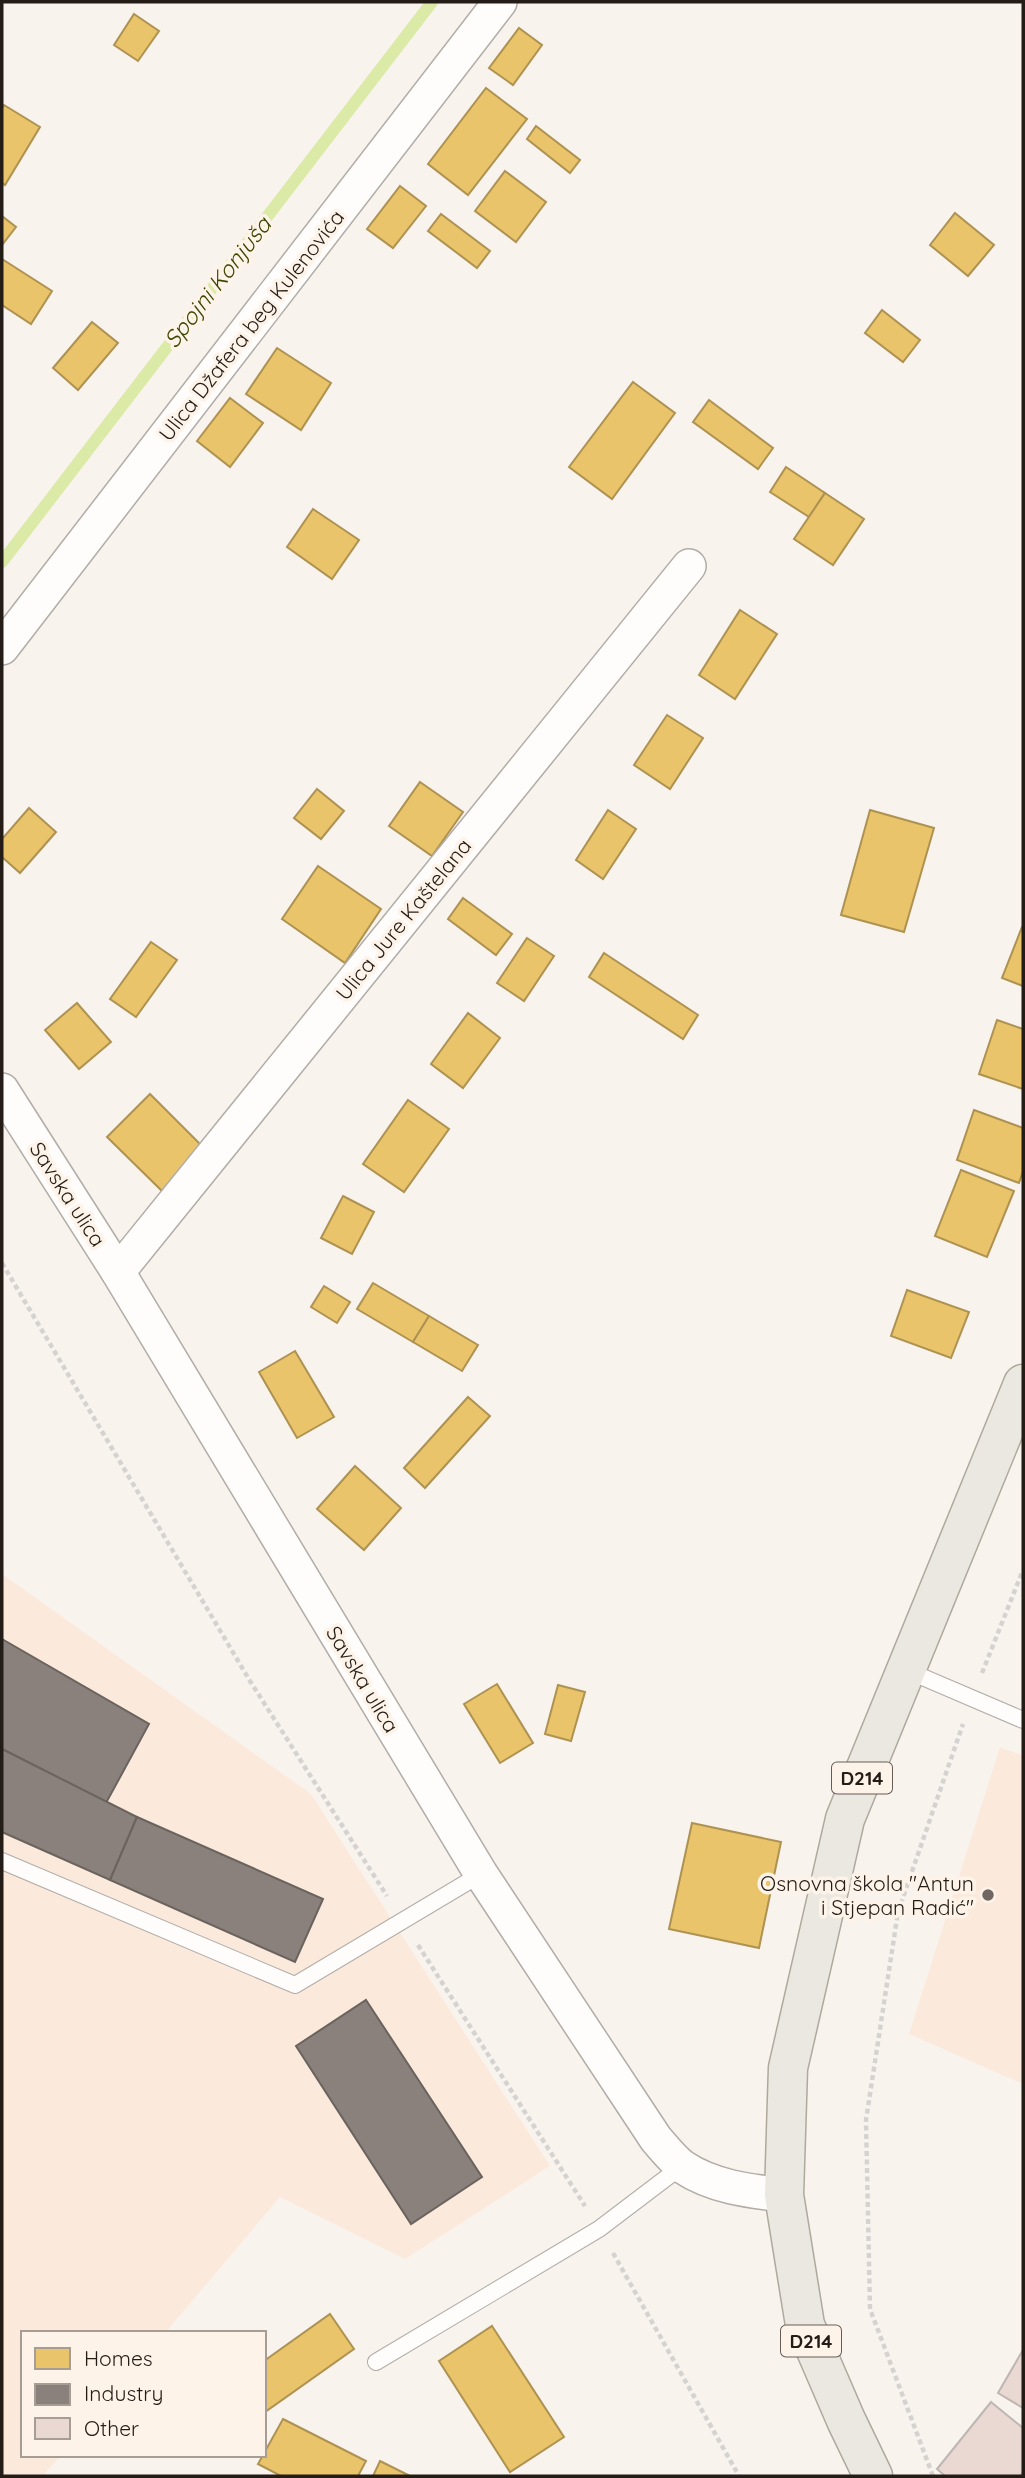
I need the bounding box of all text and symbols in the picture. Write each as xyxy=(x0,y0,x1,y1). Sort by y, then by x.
street label: Ulica Džafera beg Kulenovića xyxy=(153,204,349,446)
water label: Spojni Konjuša xyxy=(157,210,278,353)
street label: Ulica Jure Kaštelana xyxy=(330,833,476,1005)
street label: Savska ulica xyxy=(25,1137,111,1251)
street label: Savska ulica xyxy=(321,1621,405,1737)
road number: D214 xyxy=(832,1762,892,1794)
place label: Osnovna škola "Antun i Stjepan Radić" xyxy=(760,1870,974,1920)
marker: Osnovna škola "Antun i Stjepan Radić" xyxy=(980,1887,996,1903)
road number: D214 xyxy=(781,2326,841,2356)
legend xyxy=(21,2331,266,2457)
text: Homes xyxy=(84,2345,153,2371)
text: Industry xyxy=(84,2380,163,2406)
text: Other xyxy=(84,2415,139,2441)

